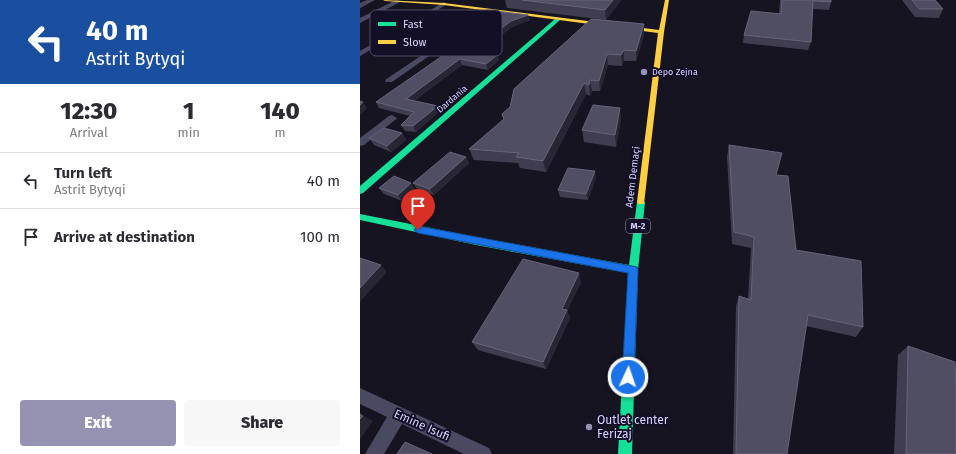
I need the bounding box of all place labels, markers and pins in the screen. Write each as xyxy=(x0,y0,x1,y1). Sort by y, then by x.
marker: Depo Zejna xyxy=(639,67,649,77)
place label: Depo Zejna xyxy=(652,67,698,77)
pin xyxy=(401,189,435,230)
place label: Outlet center Ferizaj xyxy=(597,413,669,441)
marker: Outlet center Ferizaj xyxy=(584,422,594,432)

